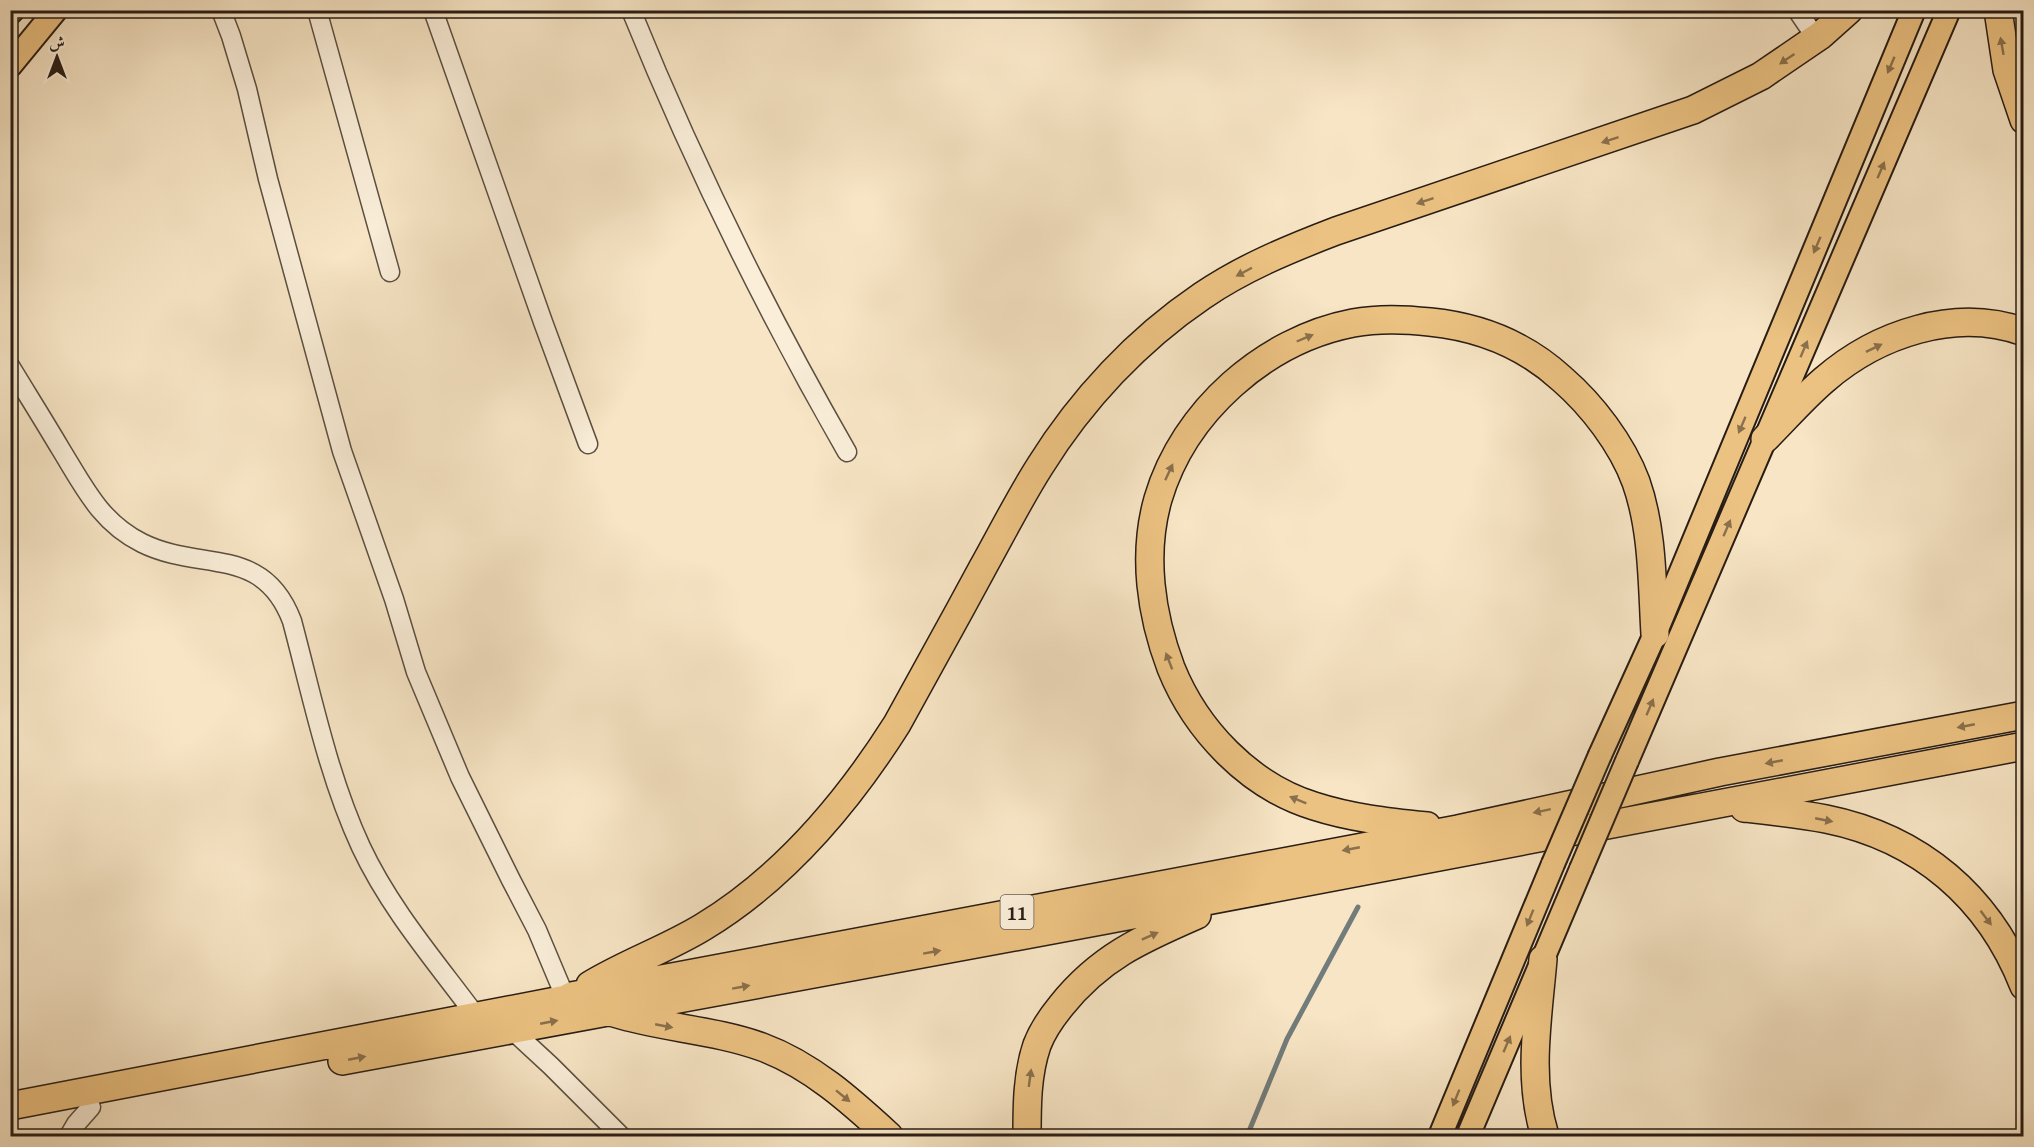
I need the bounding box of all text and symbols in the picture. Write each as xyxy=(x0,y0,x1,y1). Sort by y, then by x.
north arrow xyxy=(27,27,87,87)
text: ش xyxy=(49,30,65,54)
one-way arrow xyxy=(1997,36,2006,55)
one-way arrow xyxy=(1778,54,1795,65)
one-way arrow xyxy=(1886,56,1896,74)
one-way arrow xyxy=(1601,135,1619,145)
one-way arrow xyxy=(1876,161,1885,178)
one-way arrow xyxy=(1416,197,1434,207)
one-way arrow xyxy=(1812,236,1821,253)
one-way arrow xyxy=(1235,267,1252,277)
one-way arrow xyxy=(1296,333,1314,342)
one-way arrow xyxy=(1799,339,1809,357)
one-way arrow xyxy=(1865,343,1882,352)
one-way arrow xyxy=(1737,416,1746,434)
one-way arrow xyxy=(1165,463,1174,480)
one-way arrow xyxy=(1723,519,1732,537)
one-way arrow xyxy=(1164,652,1173,670)
one-way arrow xyxy=(1645,698,1655,716)
one-way arrow xyxy=(1956,722,1975,731)
one-way arrow xyxy=(1765,758,1784,767)
one-way arrow xyxy=(1289,795,1307,804)
one-way arrow xyxy=(1533,806,1552,816)
one-way arrow xyxy=(1815,816,1834,825)
one-way arrow xyxy=(1342,845,1361,854)
road number: 11 xyxy=(1000,895,1034,929)
one-way arrow xyxy=(1525,909,1535,927)
one-way arrow xyxy=(1980,911,1992,926)
one-way arrow xyxy=(1142,931,1159,940)
one-way arrow xyxy=(923,947,942,956)
one-way arrow xyxy=(731,982,750,991)
one-way arrow xyxy=(540,1017,559,1026)
one-way arrow xyxy=(655,1022,674,1031)
one-way arrow xyxy=(1503,1035,1512,1053)
one-way arrow xyxy=(348,1053,367,1062)
one-way arrow xyxy=(1026,1069,1035,1088)
one-way arrow xyxy=(835,1089,851,1102)
one-way arrow xyxy=(1451,1089,1460,1107)

